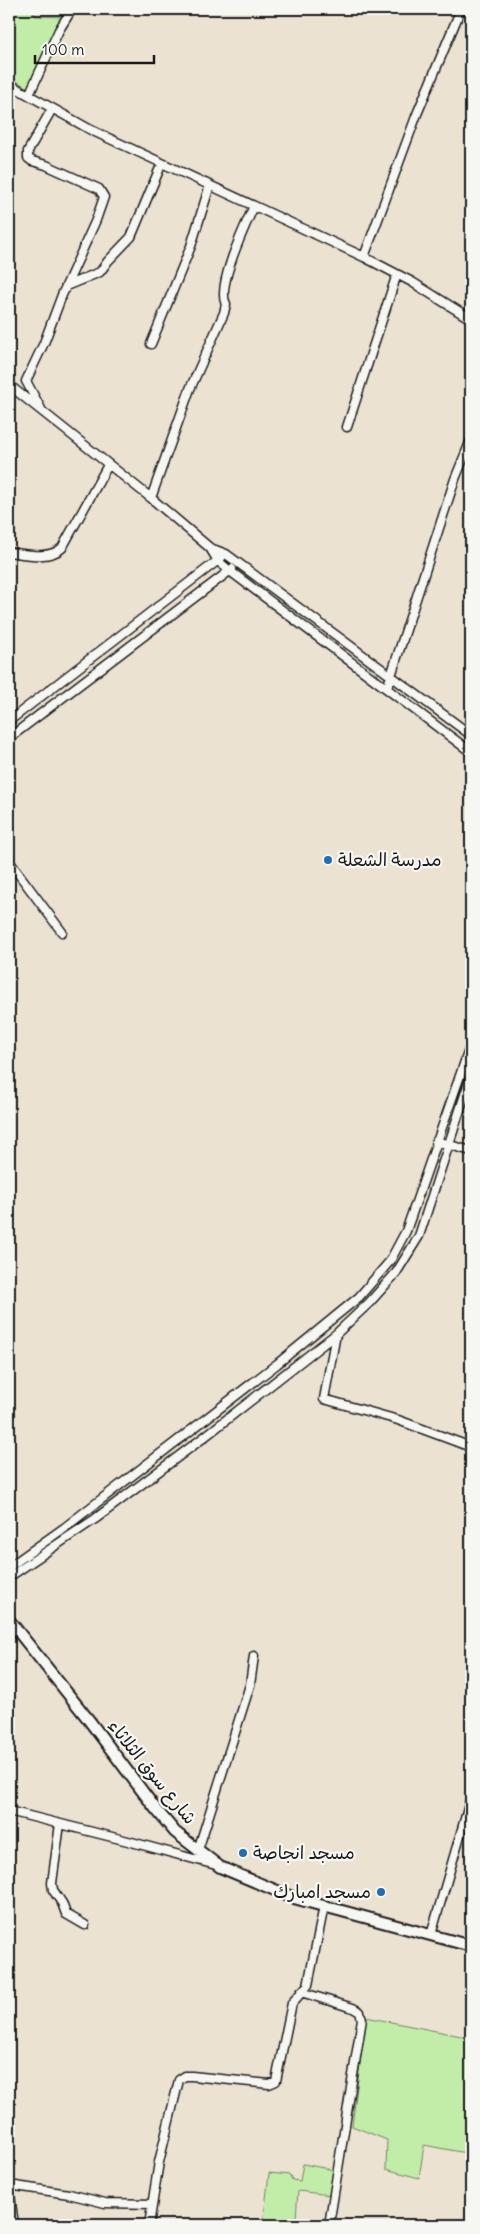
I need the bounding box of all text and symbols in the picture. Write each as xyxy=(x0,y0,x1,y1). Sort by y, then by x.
scale bar xyxy=(35,32,154,64)
text: 100 m xyxy=(42,40,84,59)
place label: مدرسة الشعلة xyxy=(338,848,442,871)
marker: مدرسة الشعلة xyxy=(322,854,334,866)
street label: شارع سوق الثلاثاء xyxy=(102,1715,202,1829)
place label: مسجد انجاصة xyxy=(253,1841,355,1864)
marker: مسجد انجاصة xyxy=(237,1847,249,1859)
place label: مسجد امبارك xyxy=(273,1880,371,1903)
marker: مسجد امبارك xyxy=(375,1886,387,1898)

